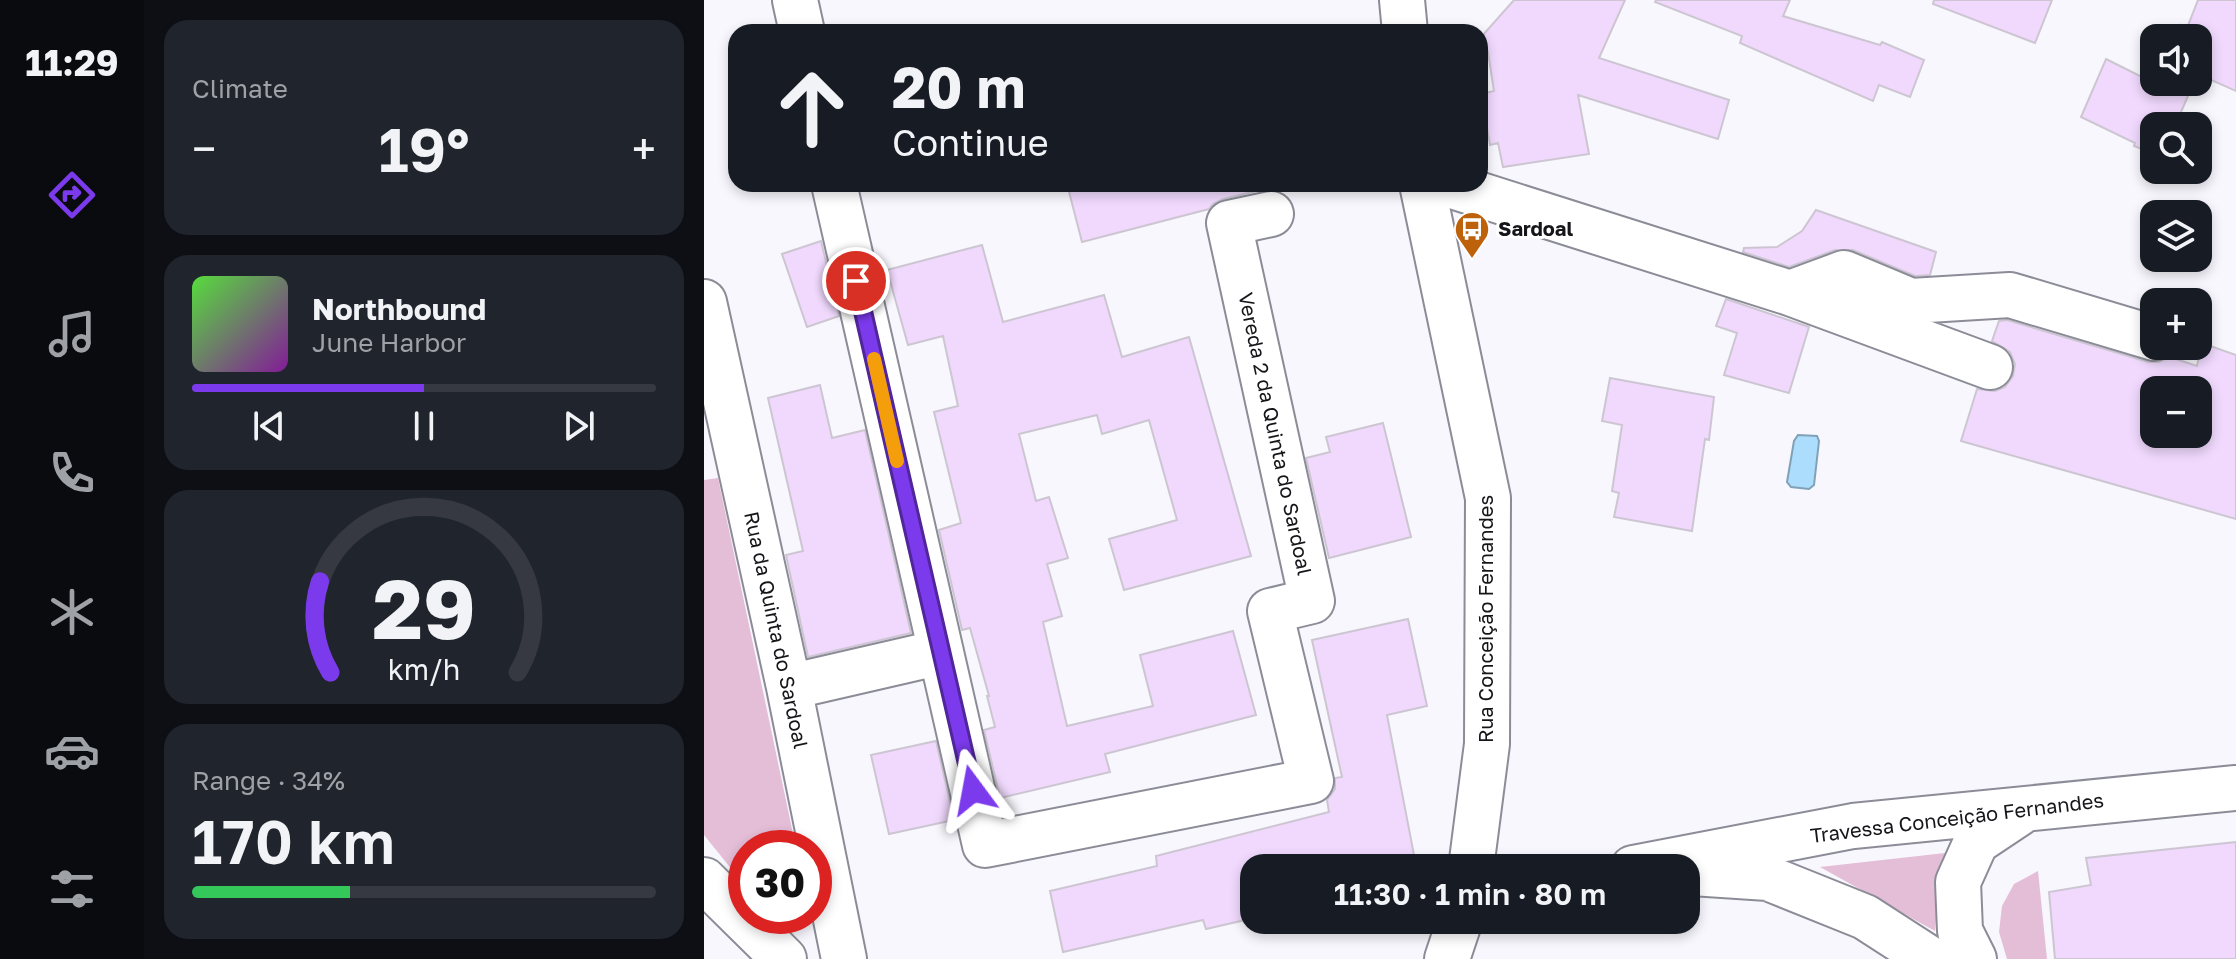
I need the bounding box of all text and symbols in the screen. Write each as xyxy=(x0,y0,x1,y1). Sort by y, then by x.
map controls xyxy=(2140,24,2212,448)
button: sound xyxy=(2140,24,2212,96)
text: 11:29 xyxy=(25,41,119,84)
text: 20 m xyxy=(892,53,1026,120)
icon: ahead xyxy=(760,56,864,160)
text: Climate xyxy=(192,73,288,104)
button: search xyxy=(2140,112,2212,184)
text: 19° xyxy=(378,113,470,185)
text: Continue xyxy=(892,121,1049,164)
text: − xyxy=(192,122,216,175)
text: + xyxy=(632,122,656,175)
icon: directions xyxy=(44,167,100,223)
button: layers xyxy=(2140,200,2212,272)
bus stop icon: Sardoal xyxy=(1453,210,1491,260)
place label: Sardoal xyxy=(1498,216,1573,240)
pin xyxy=(822,247,890,315)
icon: arrive xyxy=(834,259,878,303)
button: + xyxy=(2140,288,2212,360)
street label: Vereda 2 da Quinta do Sardoal xyxy=(1234,290,1318,577)
text: Northbound xyxy=(312,291,486,327)
icon: music xyxy=(44,306,100,362)
text: June Harbor xyxy=(312,327,466,358)
button: − xyxy=(2140,376,2212,448)
icon: previous xyxy=(247,404,291,448)
icon: pause xyxy=(402,404,446,448)
icon: next xyxy=(557,404,601,448)
icon: phone xyxy=(44,445,100,501)
street label: Rua Conceição Fernandes xyxy=(1473,495,1497,743)
street label: Rua da Quinta do Sardoal xyxy=(740,509,814,751)
text: 29 xyxy=(372,556,476,656)
icon: climate xyxy=(44,584,100,640)
text: km/h xyxy=(388,652,460,686)
icon: car xyxy=(44,723,100,779)
position arrow xyxy=(931,748,1015,832)
text: Range · 34% xyxy=(192,765,345,796)
street label: Travessa Conceição Fernandes xyxy=(1809,787,2105,847)
text: 170 km xyxy=(192,805,395,877)
speed limit sign: 30 xyxy=(728,830,832,934)
icon: filters xyxy=(44,861,100,917)
text: 11:30 · 1 min · 80 m xyxy=(1334,876,1606,912)

